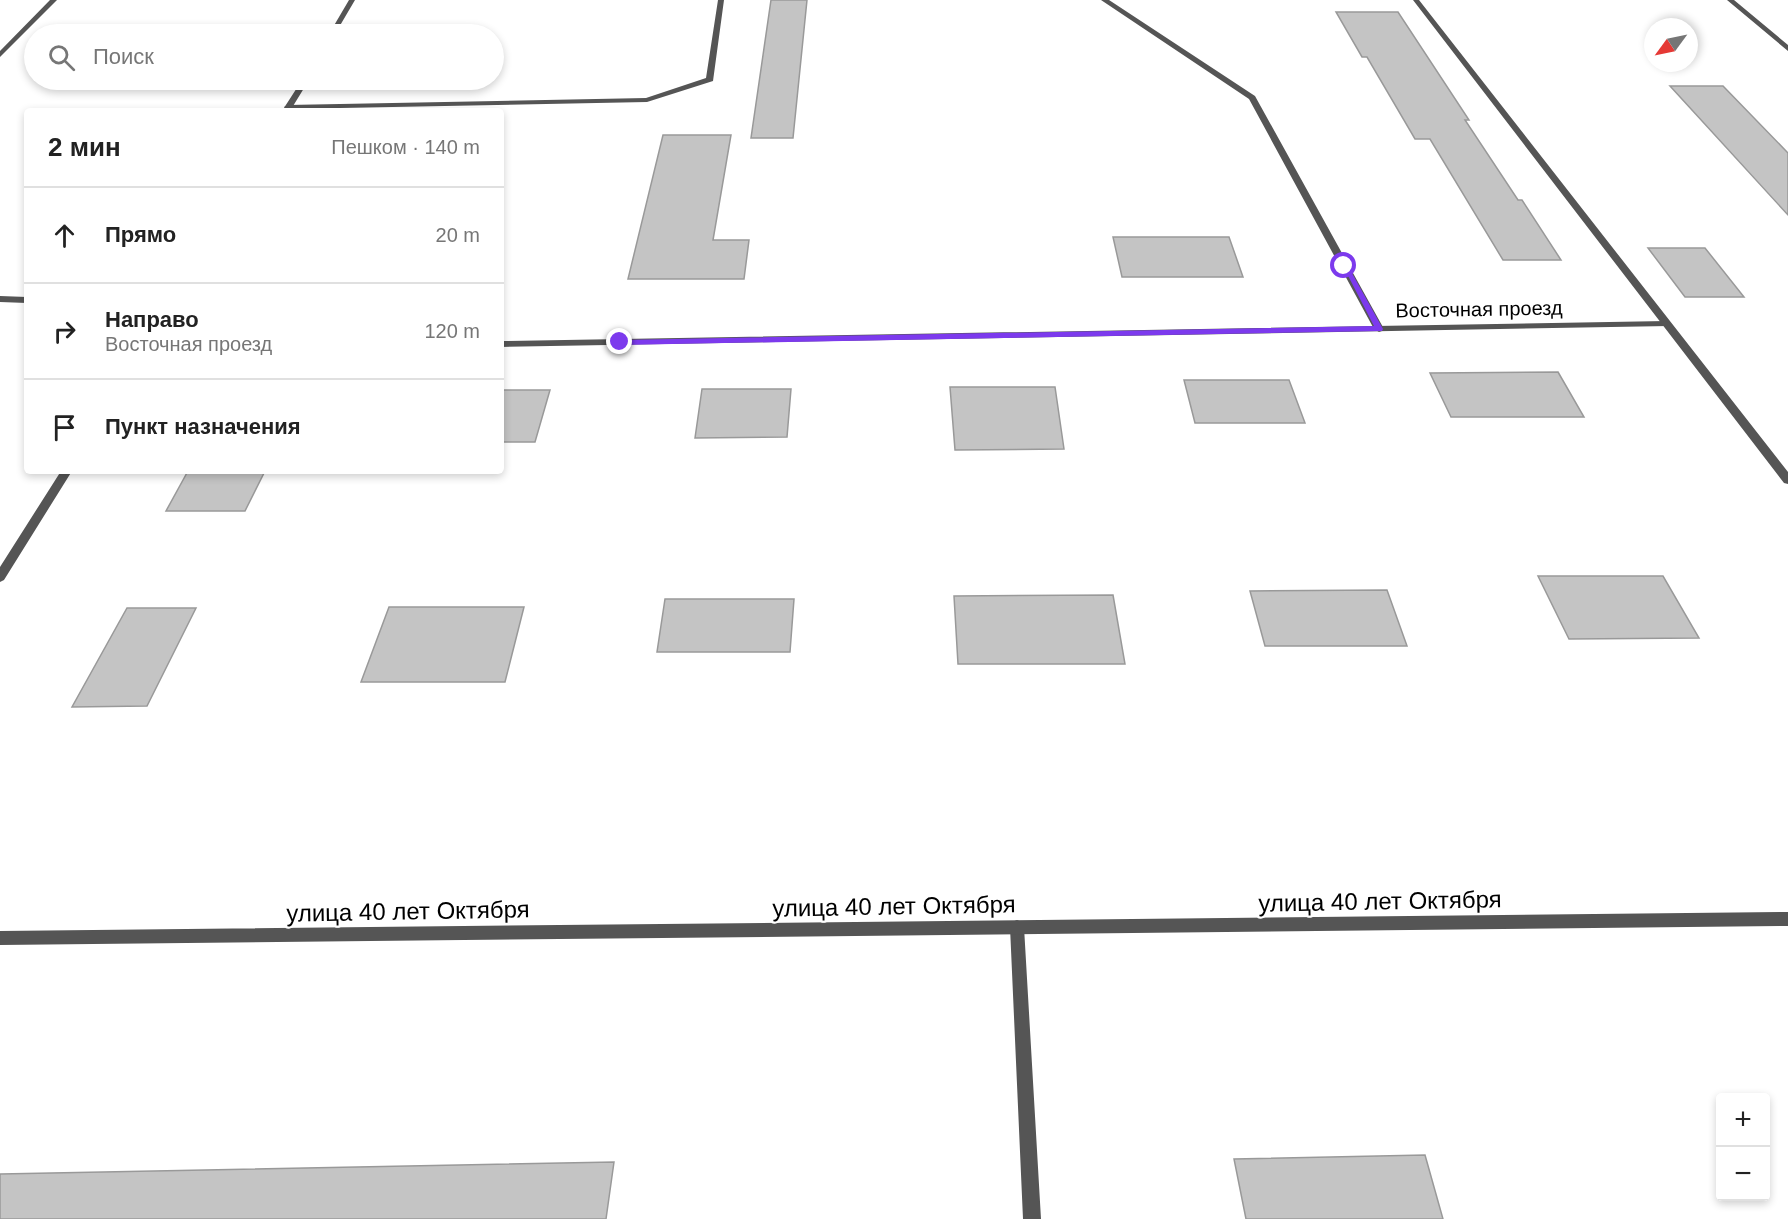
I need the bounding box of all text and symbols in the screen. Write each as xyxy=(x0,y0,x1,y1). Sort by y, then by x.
north arrow xyxy=(1644,18,1698,72)
search box xyxy=(24,24,504,90)
icon: search xyxy=(45,41,78,74)
text: Поиск xyxy=(93,44,154,69)
text: 2 мин xyxy=(48,132,121,162)
text: Пешком · 140 m xyxy=(331,136,480,158)
icon: ahead xyxy=(48,219,81,252)
text: Прямо xyxy=(105,222,176,247)
text: 20 m xyxy=(436,224,480,246)
route start xyxy=(1330,252,1356,278)
street label: Восточная проезд xyxy=(1395,297,1563,321)
text: Направо xyxy=(105,307,199,332)
icon: right xyxy=(48,315,81,348)
text: 120 m xyxy=(424,320,480,342)
route end xyxy=(606,328,632,354)
text: Восточная проезд xyxy=(105,333,272,355)
icon: arrive xyxy=(48,411,81,444)
text: Пункт назначения xyxy=(105,414,301,439)
street label: улица 40 лет Октября xyxy=(1258,885,1502,917)
street label: улица 40 лет Октября xyxy=(772,890,1016,922)
street label: улица 40 лет Октября xyxy=(286,895,530,927)
map controls xyxy=(1716,1093,1770,1201)
button: + xyxy=(1716,1093,1770,1147)
button: − xyxy=(1716,1147,1770,1201)

